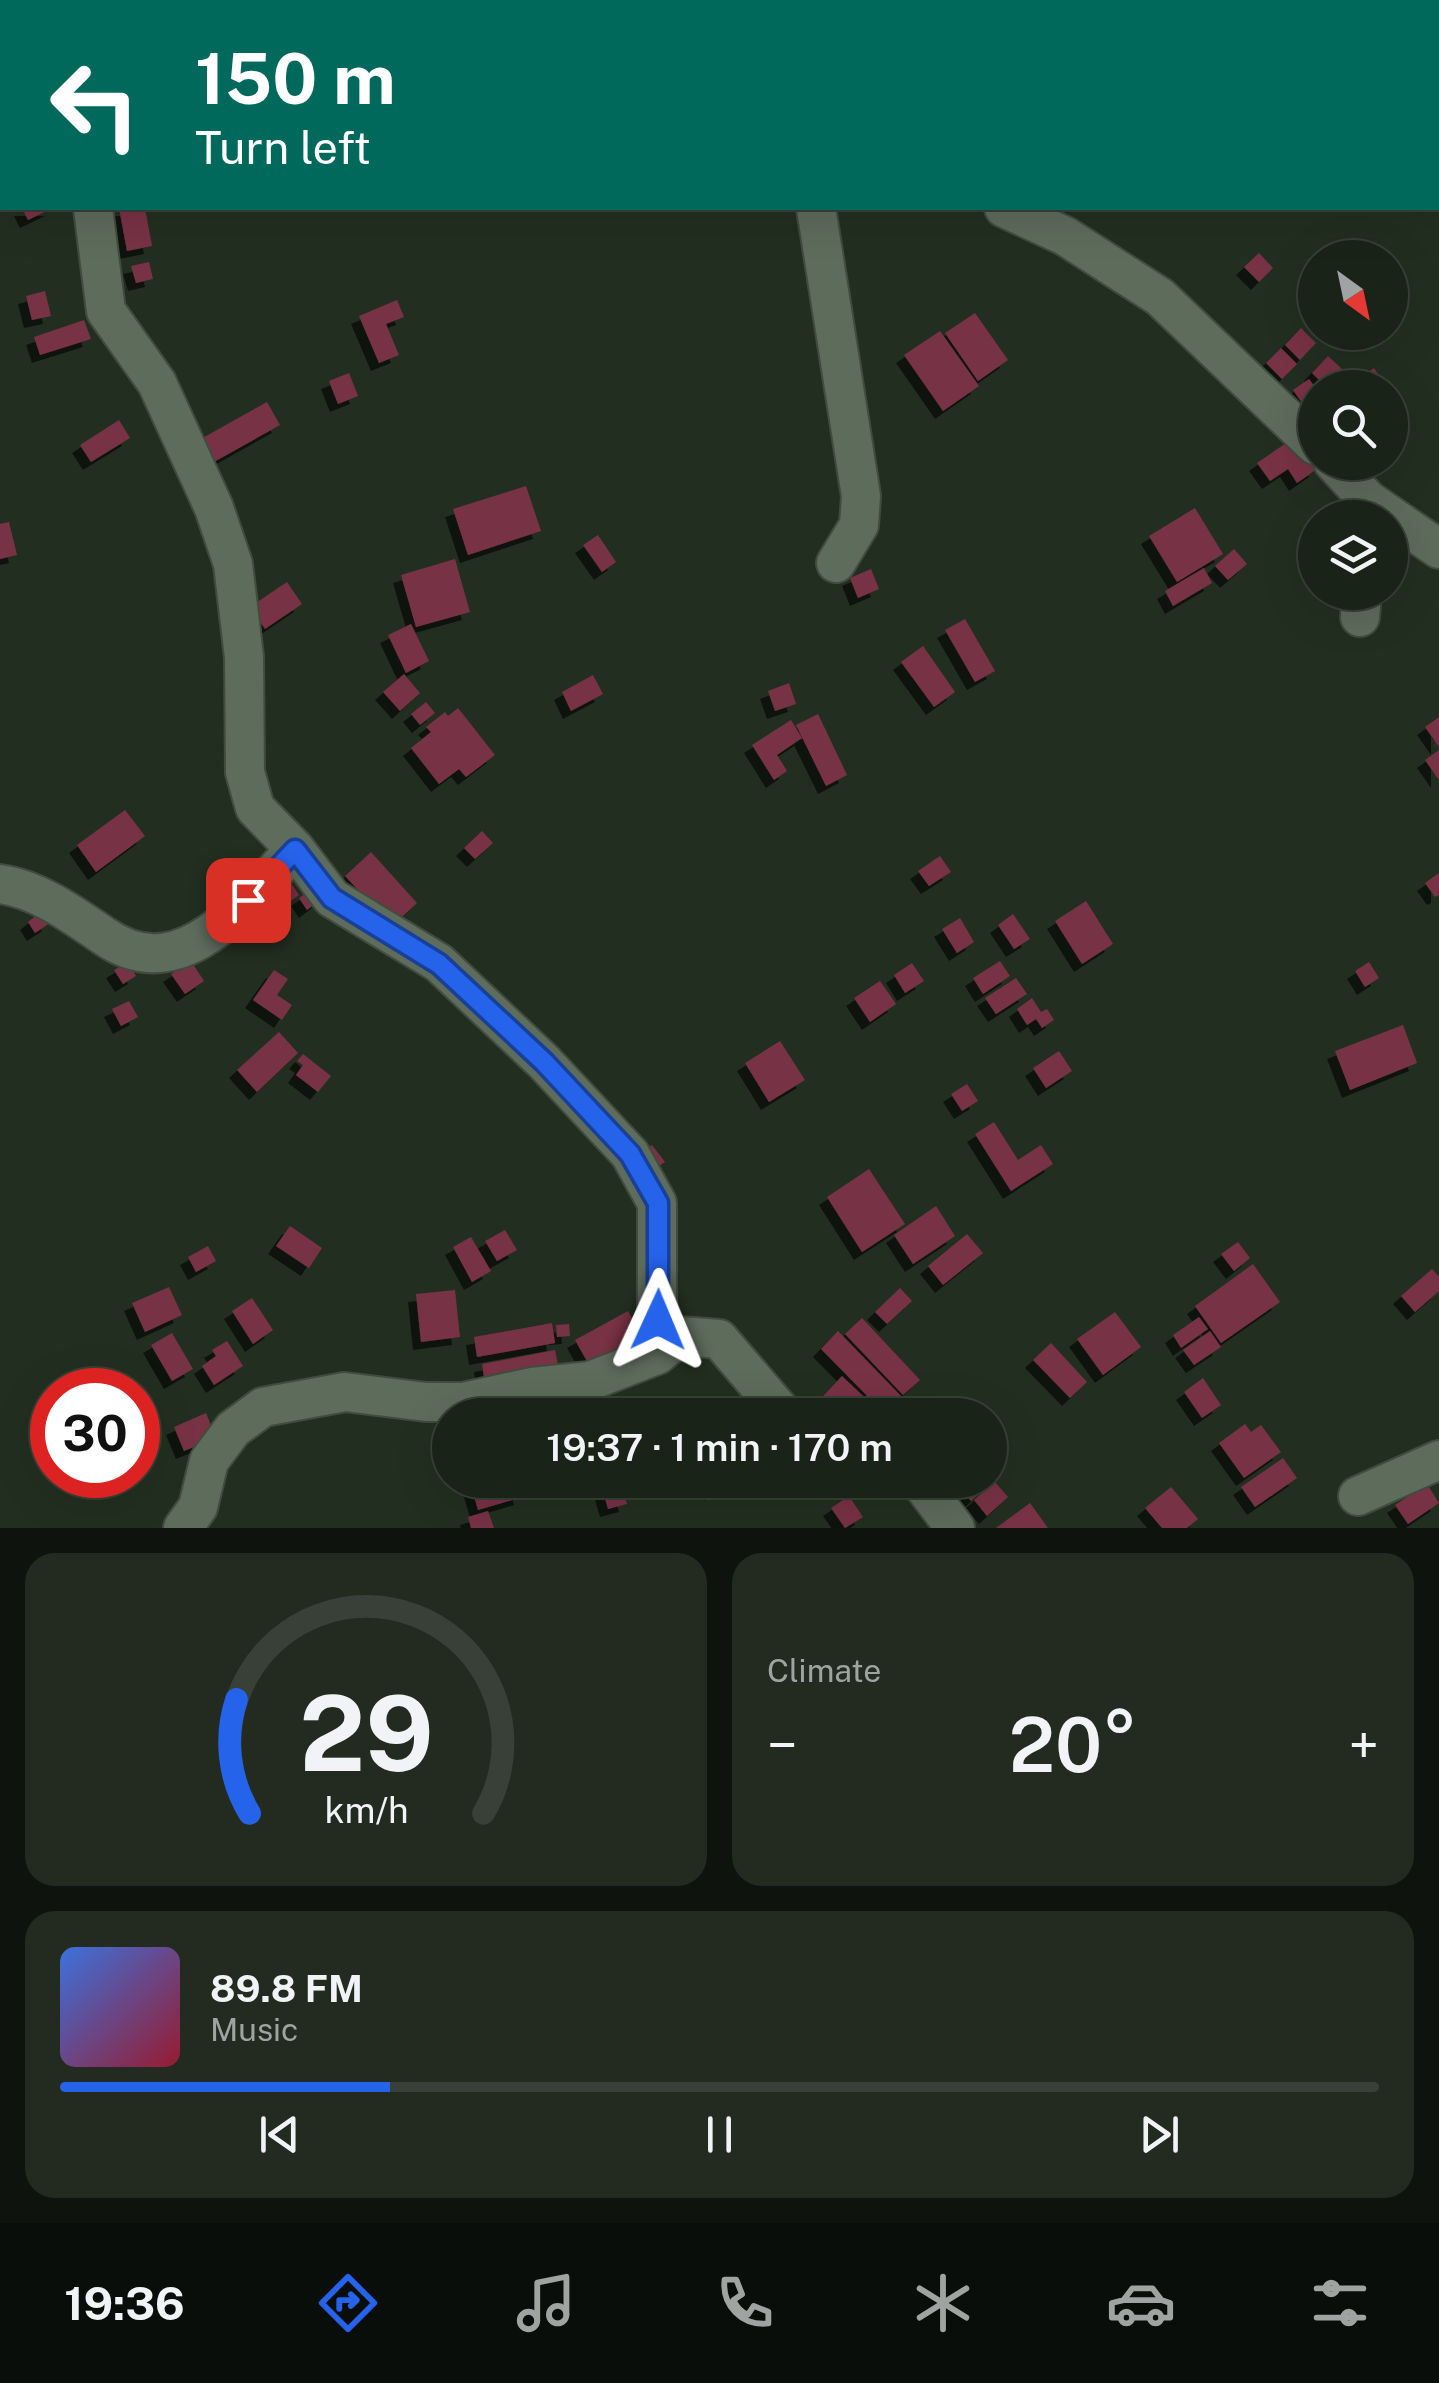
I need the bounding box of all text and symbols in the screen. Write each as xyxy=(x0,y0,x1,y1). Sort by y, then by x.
text: 150 m xyxy=(195,37,396,120)
icon: left xyxy=(30,40,160,170)
text: Turn left xyxy=(195,121,371,174)
north arrow xyxy=(1298,240,1408,350)
map controls xyxy=(1298,240,1408,610)
button: search xyxy=(1298,370,1408,480)
button: layers xyxy=(1298,500,1408,610)
pin xyxy=(206,858,291,943)
icon: arrive xyxy=(221,873,276,928)
position arrow xyxy=(606,1268,710,1372)
speed limit sign: 30 xyxy=(30,1368,160,1498)
text: 19:37 · 1 min · 170 m xyxy=(546,1425,893,1470)
text: Climate xyxy=(767,1652,881,1689)
text: 29 xyxy=(299,1672,433,1794)
text: 20° xyxy=(1009,1701,1137,1789)
text: − xyxy=(767,1713,798,1777)
text: + xyxy=(1348,1713,1379,1777)
text: km/h xyxy=(324,1789,408,1831)
text: 89.8 FM xyxy=(210,1966,363,2011)
text: Music xyxy=(210,2011,298,2048)
icon: previous xyxy=(252,2107,307,2162)
icon: pause xyxy=(692,2107,747,2162)
icon: next xyxy=(1132,2107,1187,2162)
icon: directions xyxy=(313,2268,383,2338)
icon: music xyxy=(511,2268,581,2338)
icon: phone xyxy=(710,2268,780,2338)
icon: climate xyxy=(908,2268,978,2338)
icon: car xyxy=(1106,2268,1176,2338)
icon: filters xyxy=(1305,2268,1375,2338)
text: 19:36 xyxy=(64,2277,185,2330)

